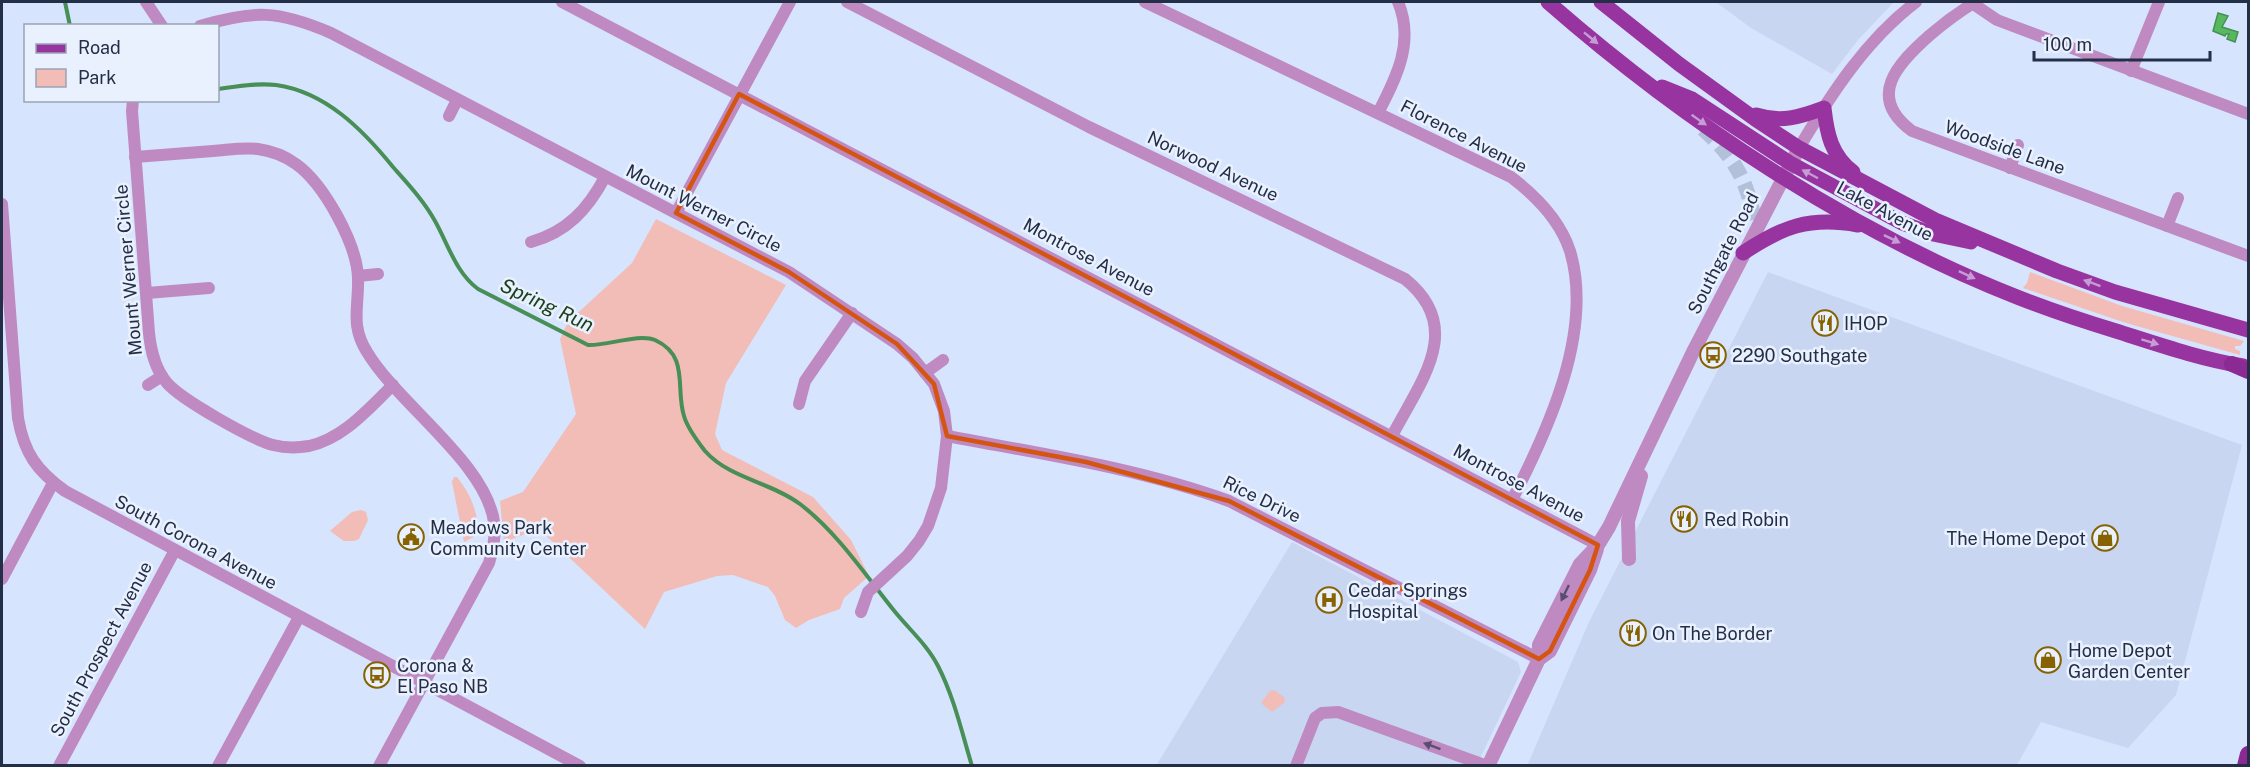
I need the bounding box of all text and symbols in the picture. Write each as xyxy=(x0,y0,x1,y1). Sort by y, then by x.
legend xyxy=(24,24,219,102)
scale bar xyxy=(2034,24,2210,62)
one-way arrow xyxy=(1583,31,1598,44)
text: 100 m xyxy=(2043,34,2092,55)
text: Road xyxy=(78,37,121,58)
text: Park xyxy=(78,67,116,88)
street label: Florence Avenue xyxy=(1397,95,1531,177)
one-way arrow xyxy=(1691,114,1707,125)
street label: Woodside Lane xyxy=(1942,115,2068,179)
street label: Norwood Avenue xyxy=(1144,126,1282,206)
street label: Mount Werner Circle xyxy=(623,160,785,256)
one-way arrow xyxy=(1802,169,1819,179)
street label: Lake Avenue xyxy=(1833,177,1937,245)
street label: Mount Werner Circle xyxy=(110,184,146,356)
street label: Southgate Road xyxy=(1683,188,1763,318)
street label: Montrose Avenue xyxy=(1020,214,1158,300)
one-way arrow xyxy=(1883,235,1900,244)
one-way arrow xyxy=(1959,270,1976,279)
water label: Spring Run xyxy=(496,273,598,337)
one-way arrow xyxy=(2083,278,2101,288)
restaurant icon: IHOP xyxy=(1810,308,1840,338)
place label: IHOP xyxy=(1844,313,1888,334)
one-way arrow xyxy=(2141,338,2159,347)
bus stop icon: 2290 Southgate xyxy=(1698,340,1728,370)
place label: 2290 Southgate xyxy=(1732,345,1867,366)
street label: Montrose Avenue xyxy=(1450,440,1588,526)
street label: Rice Drive xyxy=(1220,471,1304,527)
street label: South Corona Avenue xyxy=(111,490,281,594)
restaurant icon: Red Robin xyxy=(1669,504,1699,534)
place label: Red Robin xyxy=(1704,509,1789,530)
place label: Meadows Park Community Center xyxy=(430,517,587,559)
public building icon: Meadows Park Community Center xyxy=(396,522,426,552)
shop icon: The Home Depot xyxy=(2090,523,2120,553)
place label: The Home Depot xyxy=(1946,528,2086,549)
street label: South Prospect Avenue xyxy=(46,558,156,740)
place label: Cedar Springs Hospital xyxy=(1348,580,1467,622)
one-way arrow xyxy=(1561,584,1571,602)
hospital icon: Cedar Springs Hospital xyxy=(1314,585,1344,615)
restaurant icon: On The Border xyxy=(1618,618,1648,648)
place label: On The Border xyxy=(1652,623,1773,644)
place label: Home Depot Garden Center xyxy=(2068,640,2190,682)
shop icon: Home Depot Garden Center xyxy=(2033,645,2063,675)
place label: Corona & El Paso NB xyxy=(397,655,488,697)
bus stop icon: Corona & El Paso NB xyxy=(362,660,392,690)
one-way arrow xyxy=(1423,740,1441,750)

